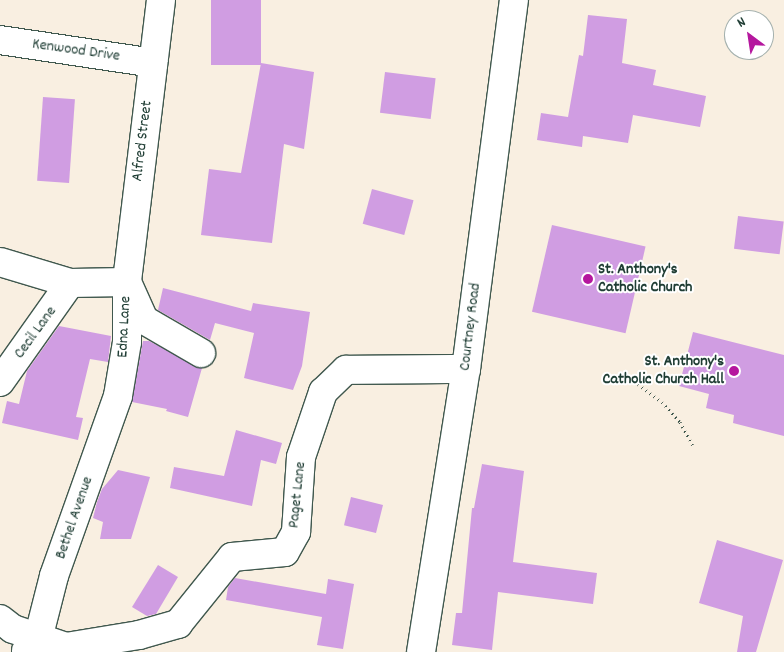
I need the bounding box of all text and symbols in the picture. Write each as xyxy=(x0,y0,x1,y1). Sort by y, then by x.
north arrow xyxy=(724,10,774,60)
text: N xyxy=(734,13,750,33)
street label: Kenwood Drive xyxy=(31,35,121,67)
street label: Alfred Street xyxy=(129,100,157,182)
place label: St. Anthony's Catholic Church xyxy=(598,260,692,298)
marker: St. Anthony's Catholic Church xyxy=(582,273,594,285)
street label: Courtney Road xyxy=(456,282,486,372)
street label: Edna Lane xyxy=(114,296,136,358)
street label: Cecil Lane xyxy=(11,303,61,363)
place label: St. Anthony's Catholic Church Hall xyxy=(603,352,724,390)
marker: St. Anthony's Catholic Church Hall xyxy=(728,365,740,377)
street label: Paget Lane xyxy=(285,461,311,529)
street label: Bethel Avenue xyxy=(52,474,98,562)

